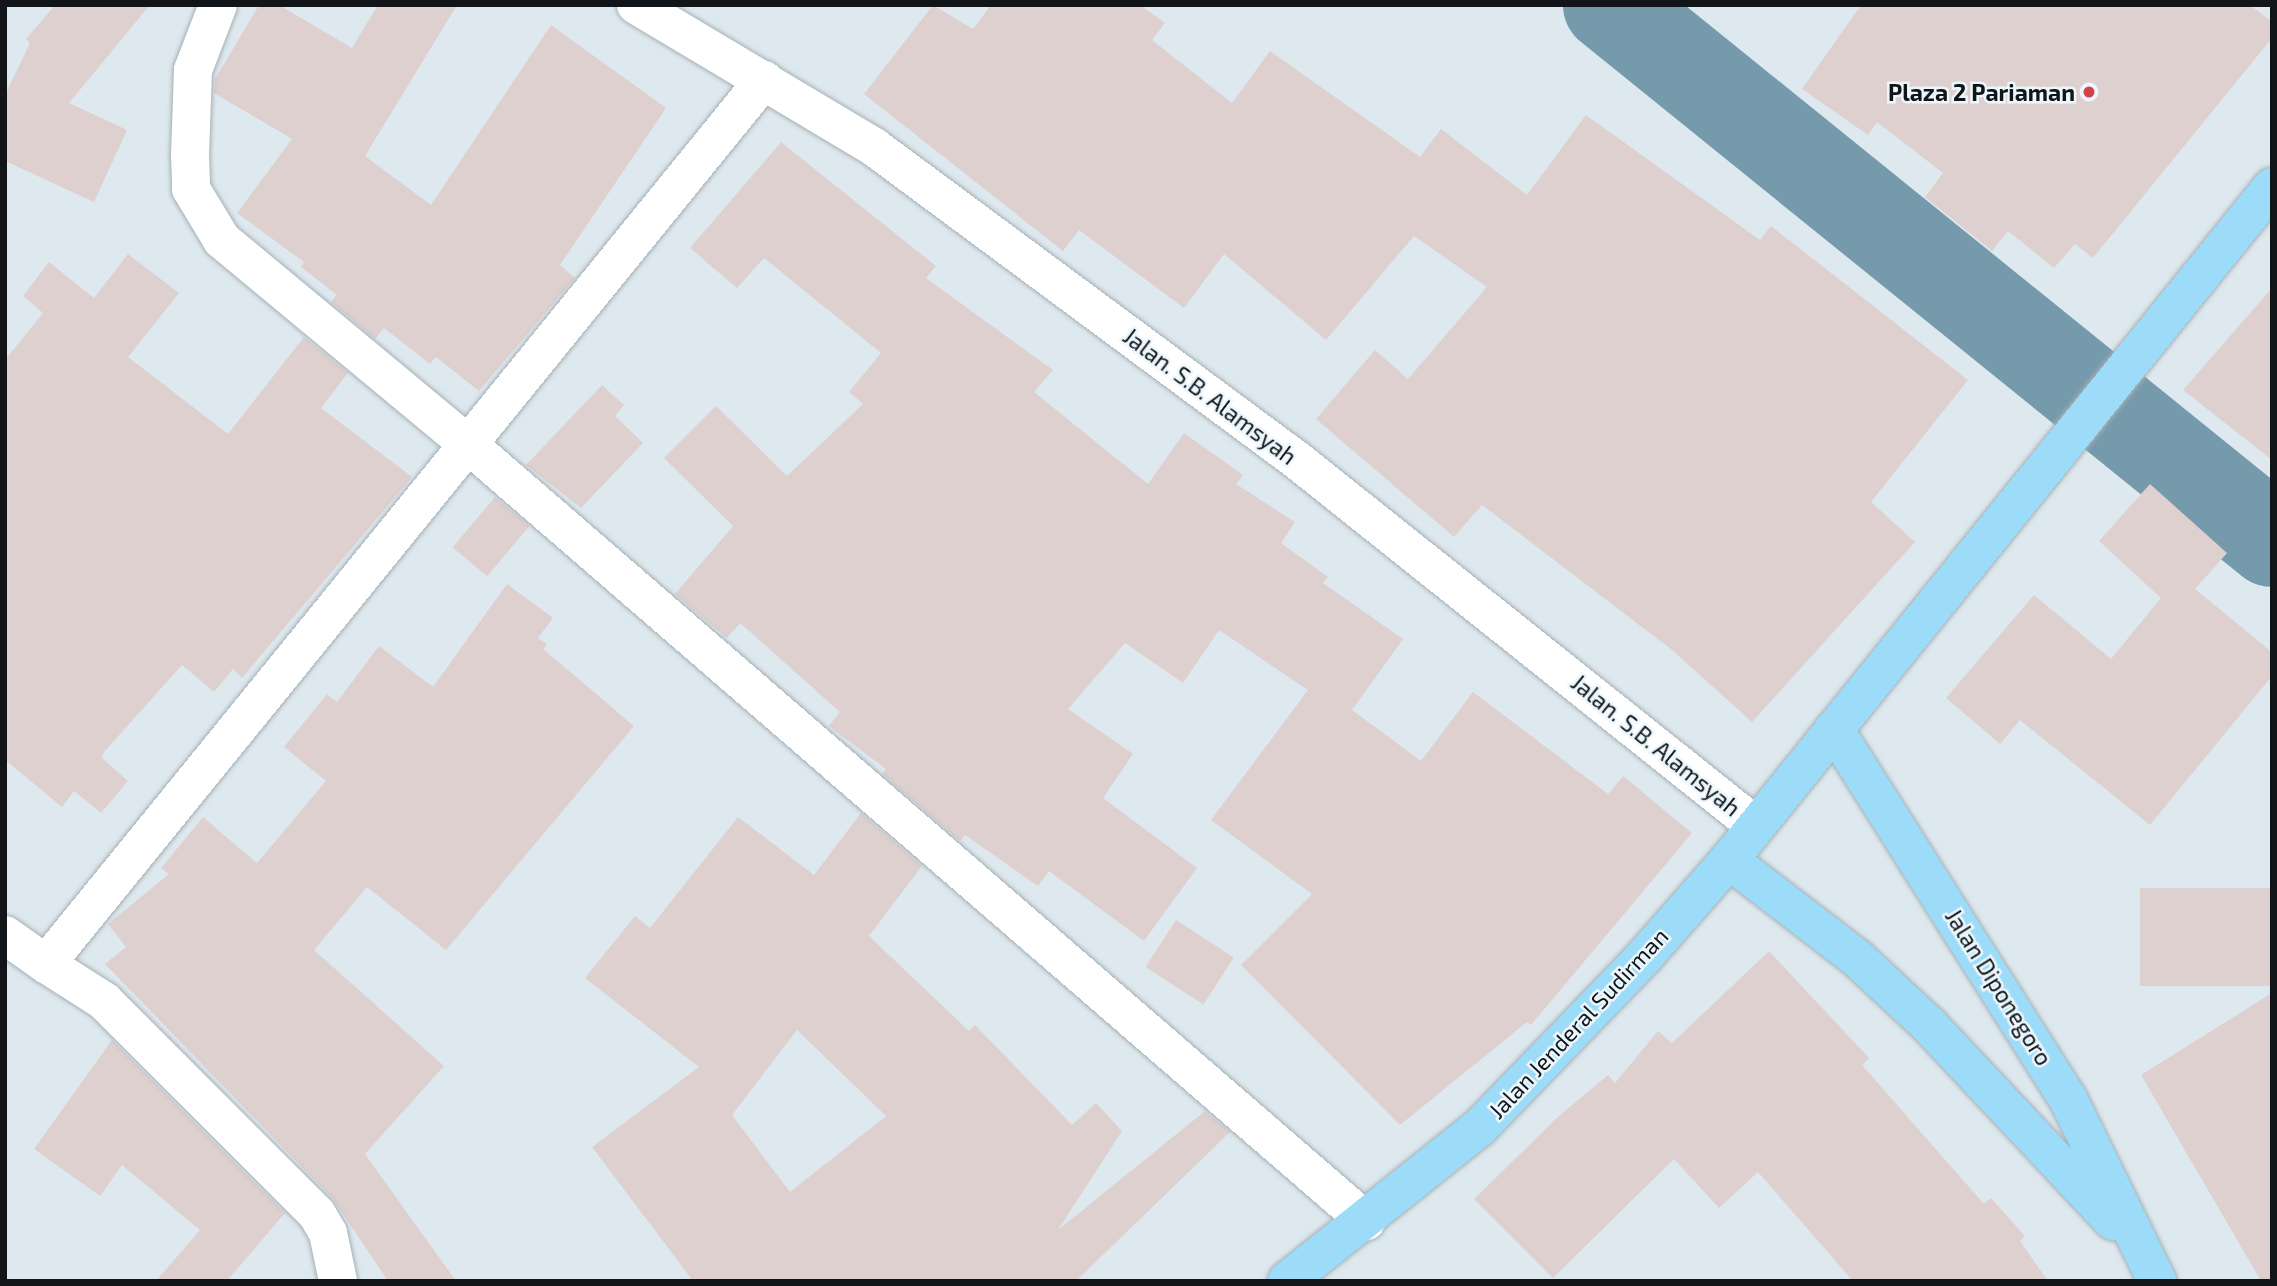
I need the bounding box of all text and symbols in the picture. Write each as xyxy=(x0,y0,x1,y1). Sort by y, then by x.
place label: Plaza 2 Pariaman xyxy=(1888,78,2075,106)
marker: Plaza 2 Pariaman xyxy=(2081,84,2097,100)
street label: Jalan. S.B. Alamsyah xyxy=(1118,322,1302,470)
street label: Jalan. S.B. Alamsyah xyxy=(1566,668,1746,822)
street label: Jalan Diponegoro xyxy=(1940,904,2058,1070)
street label: Jalan Jenderal Sudirman xyxy=(1482,922,1674,1124)

